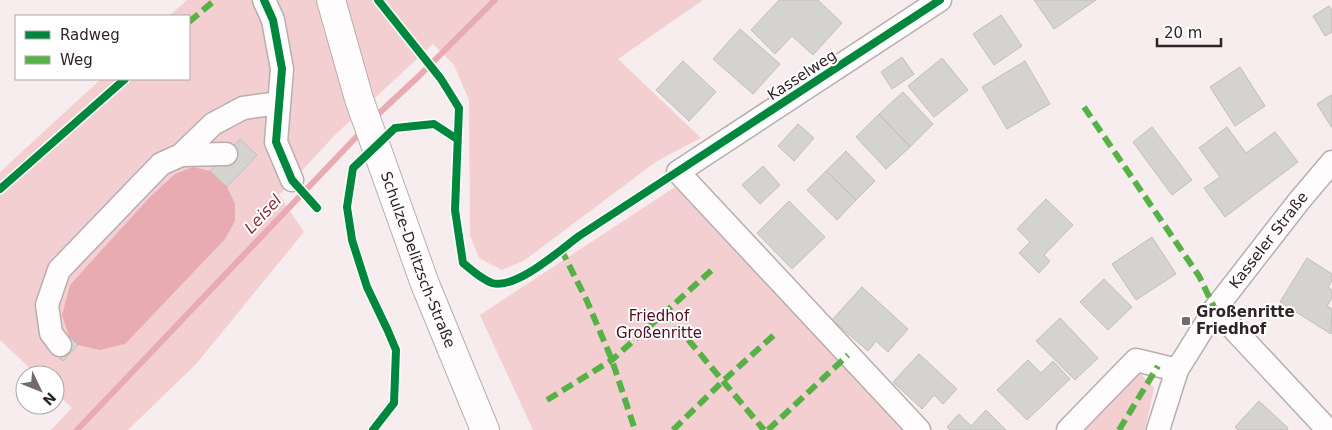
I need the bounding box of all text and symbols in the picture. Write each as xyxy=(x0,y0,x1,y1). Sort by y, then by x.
legend xyxy=(15,15,190,80)
scale bar xyxy=(1157,15,1221,47)
text: 20 m xyxy=(1164,24,1202,42)
text: Radweg xyxy=(60,26,120,44)
street label: Kasselweg xyxy=(764,46,840,104)
text: Weg xyxy=(60,51,93,69)
street label: Schulze-Delitzsch-Straße xyxy=(377,169,459,350)
street label: Kasseler Straße xyxy=(1225,188,1312,292)
water label: Leisel xyxy=(240,190,286,237)
place label: Großenritte Friedhof xyxy=(1196,303,1295,338)
park label: Friedhof Großenritte xyxy=(616,307,702,342)
marker: Großenritte Friedhof xyxy=(1180,315,1192,327)
north arrow xyxy=(15,365,65,415)
text: N xyxy=(40,389,59,409)

